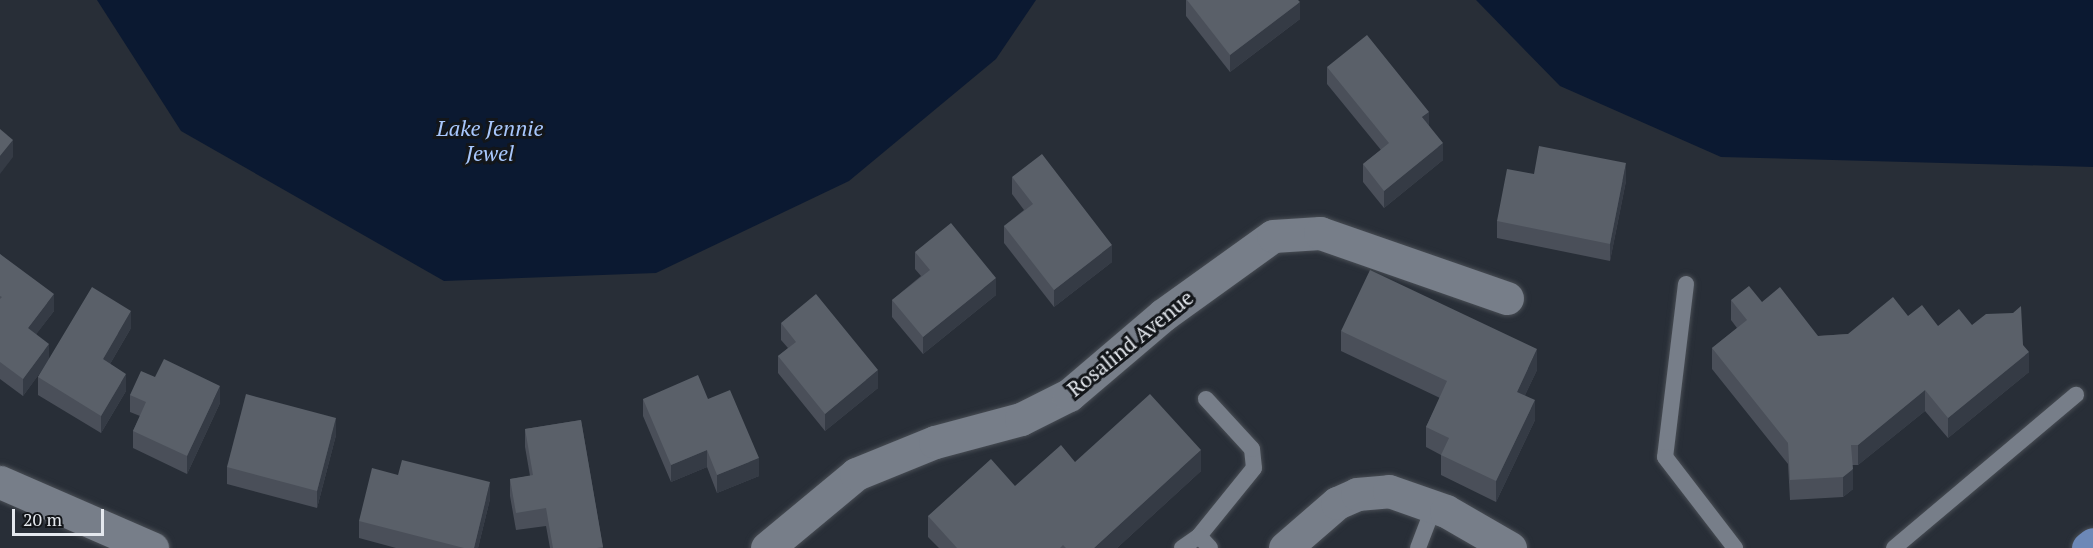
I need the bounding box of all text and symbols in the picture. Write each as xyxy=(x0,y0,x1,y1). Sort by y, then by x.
water label: Lake Jennie Jewel xyxy=(437,114,543,166)
street label: Rosalind Avenue xyxy=(1062,284,1198,402)
scale bar xyxy=(15,497,106,535)
text: 20 m xyxy=(23,507,62,531)

